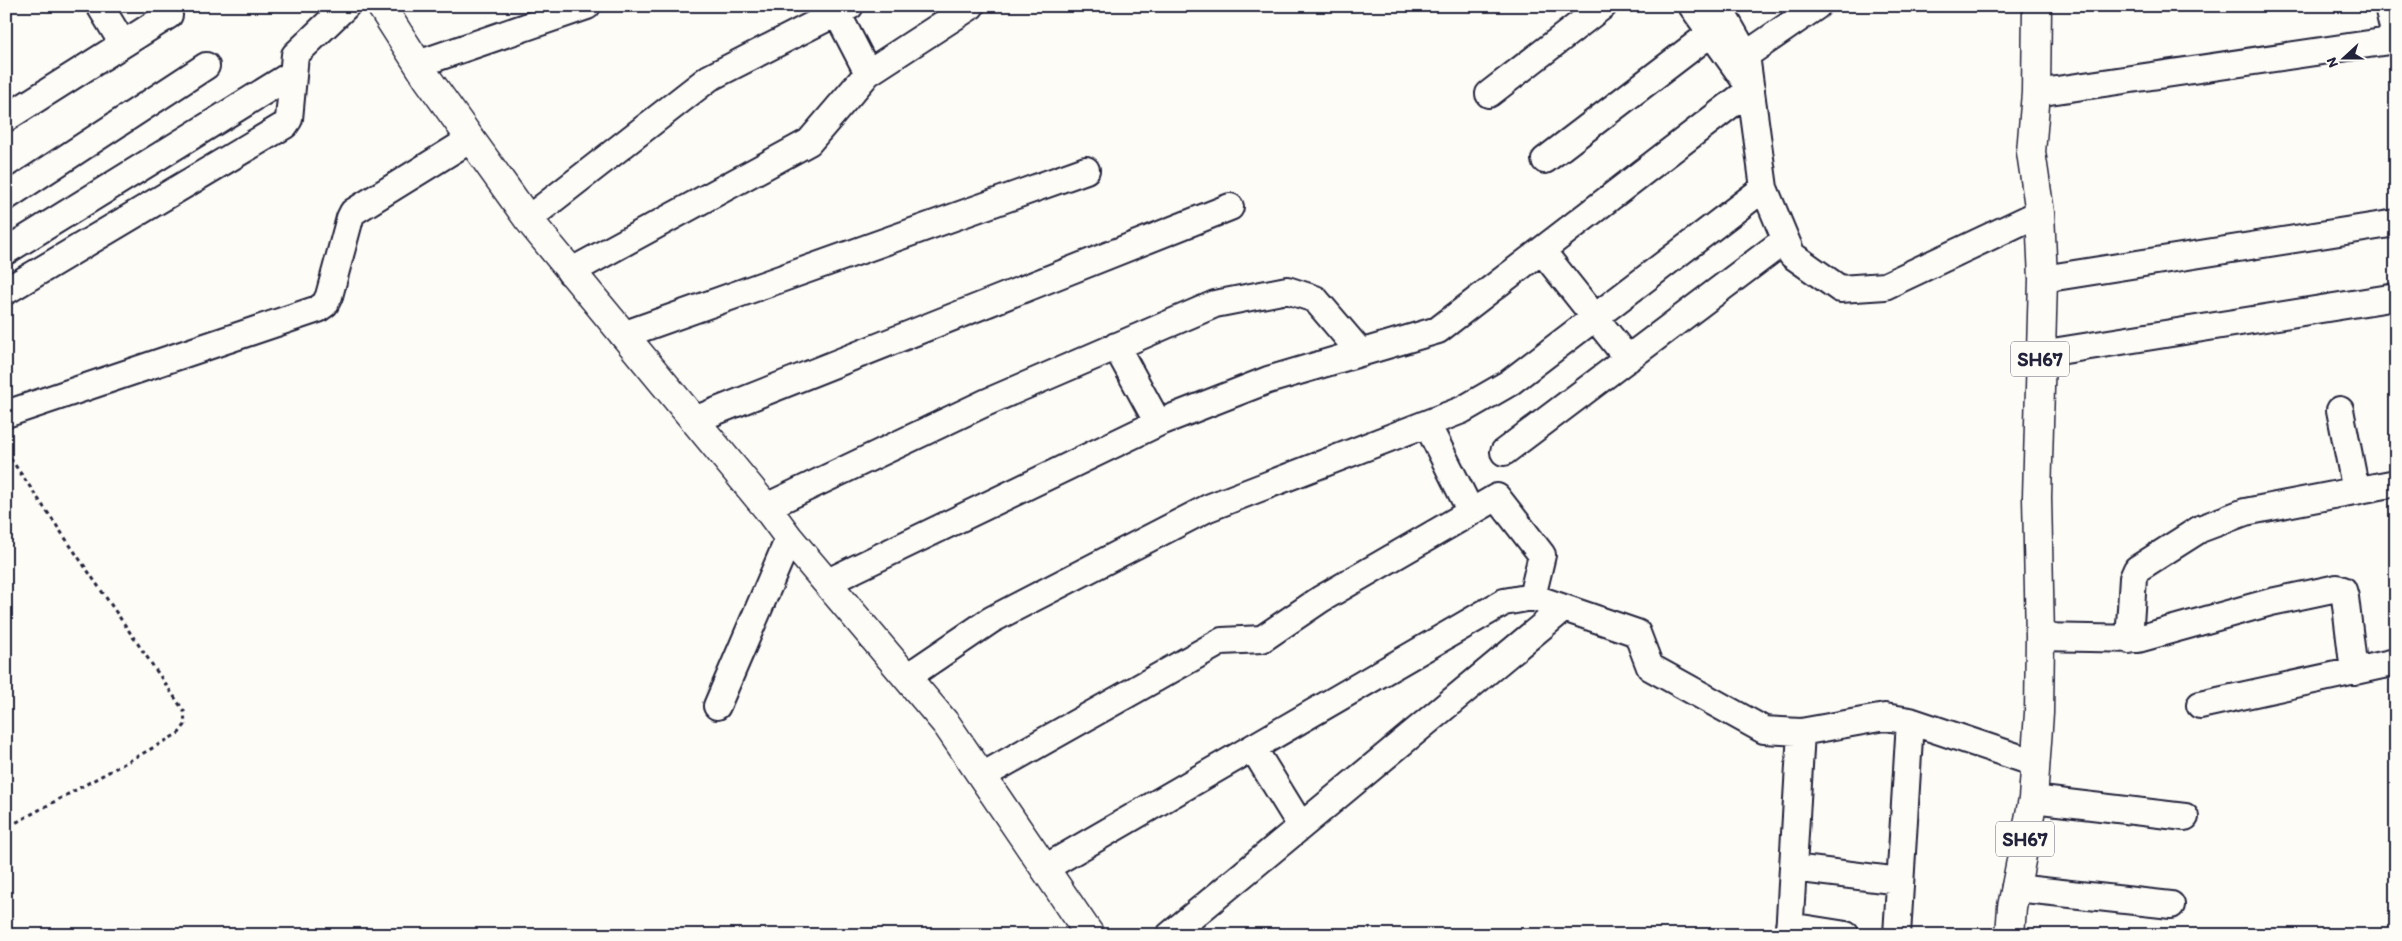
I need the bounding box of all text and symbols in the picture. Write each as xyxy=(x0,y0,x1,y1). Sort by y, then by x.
north arrow xyxy=(2320,32,2370,82)
text: N xyxy=(2323,55,2342,70)
road number: SH67 xyxy=(2011,342,2069,376)
road number: SH67 xyxy=(1996,822,2054,856)

